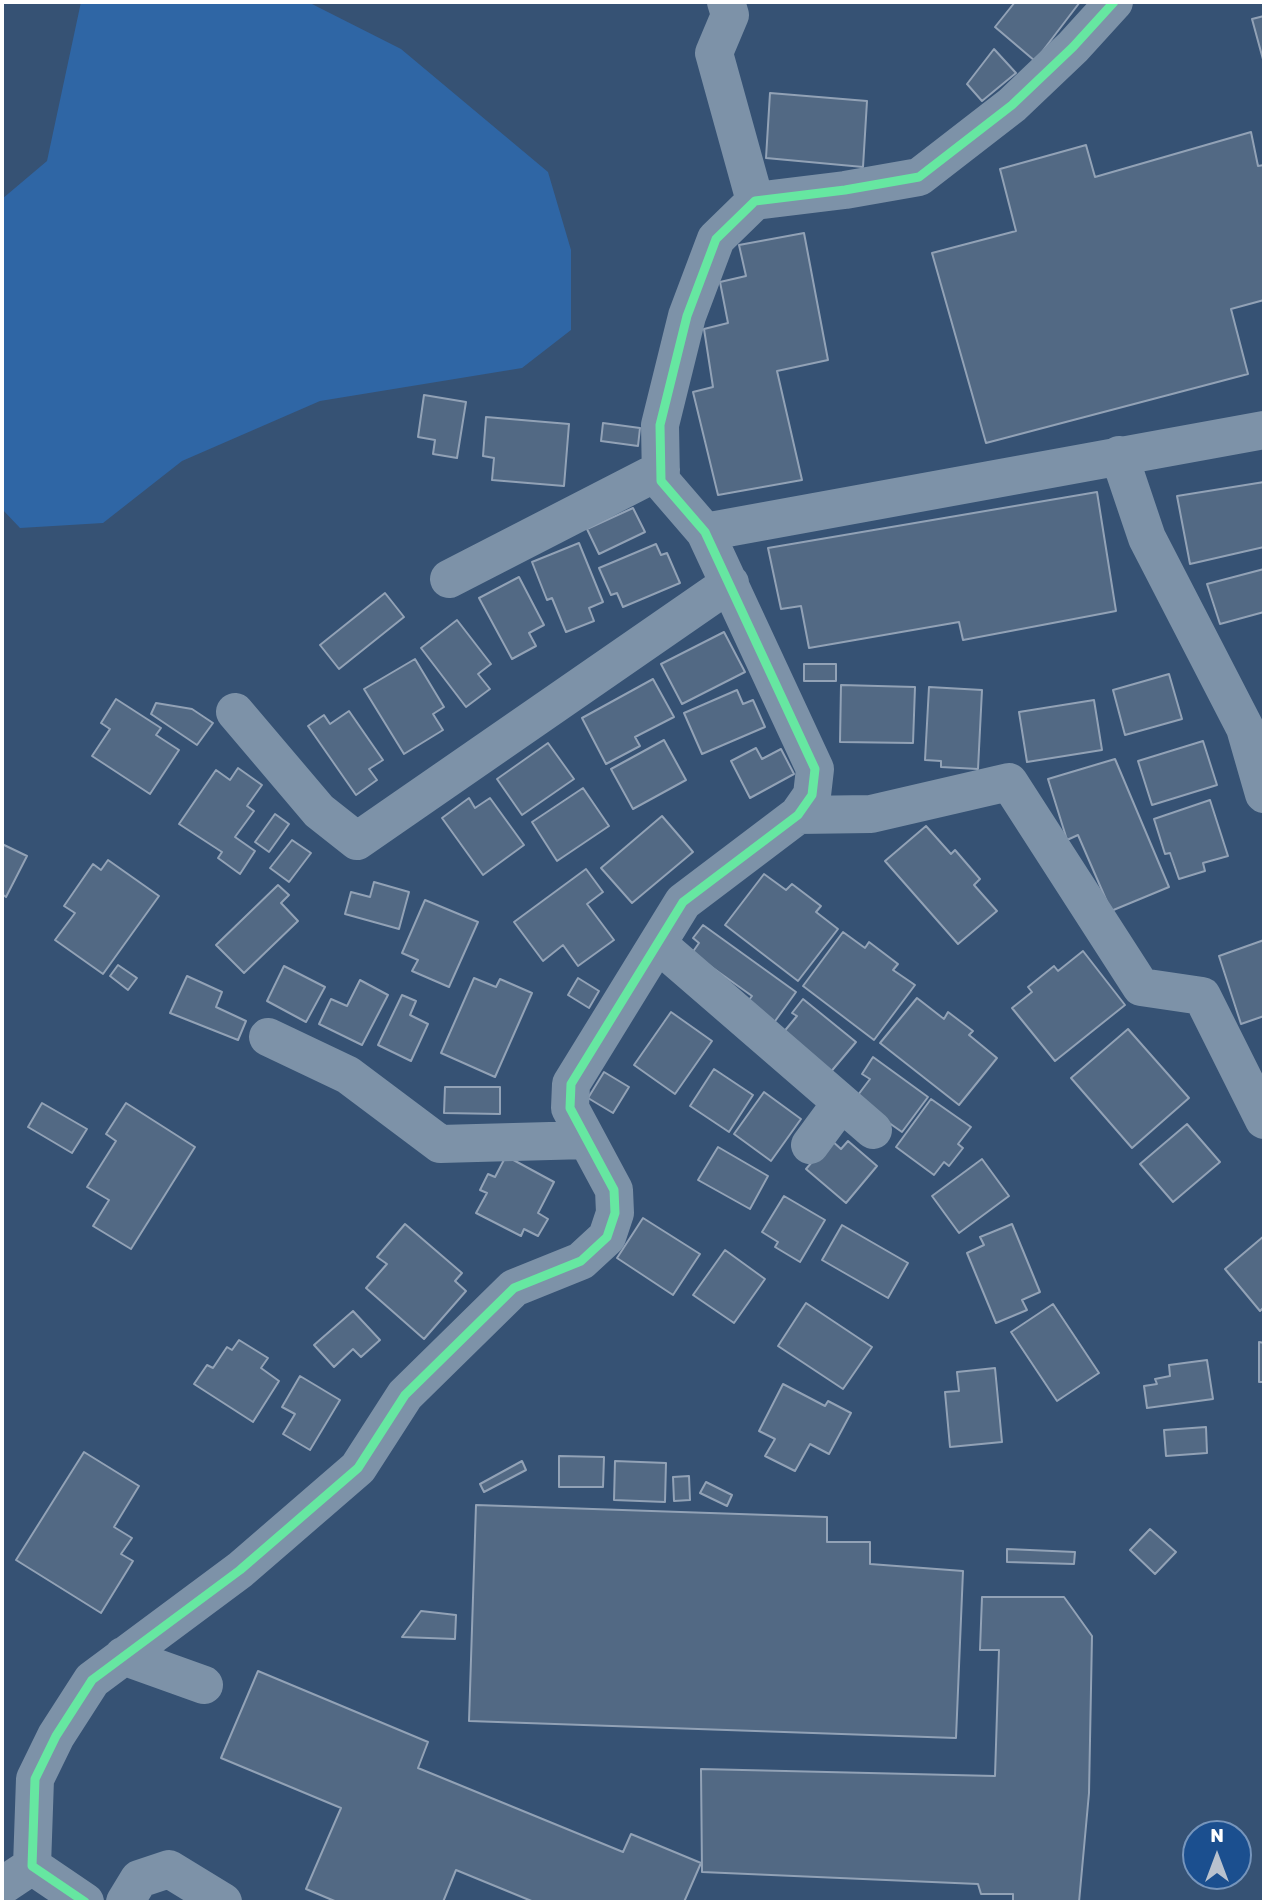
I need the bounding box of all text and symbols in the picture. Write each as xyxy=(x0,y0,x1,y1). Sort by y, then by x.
north arrow xyxy=(1182,1820,1252,1890)
text: N xyxy=(1210,1824,1224,1847)

